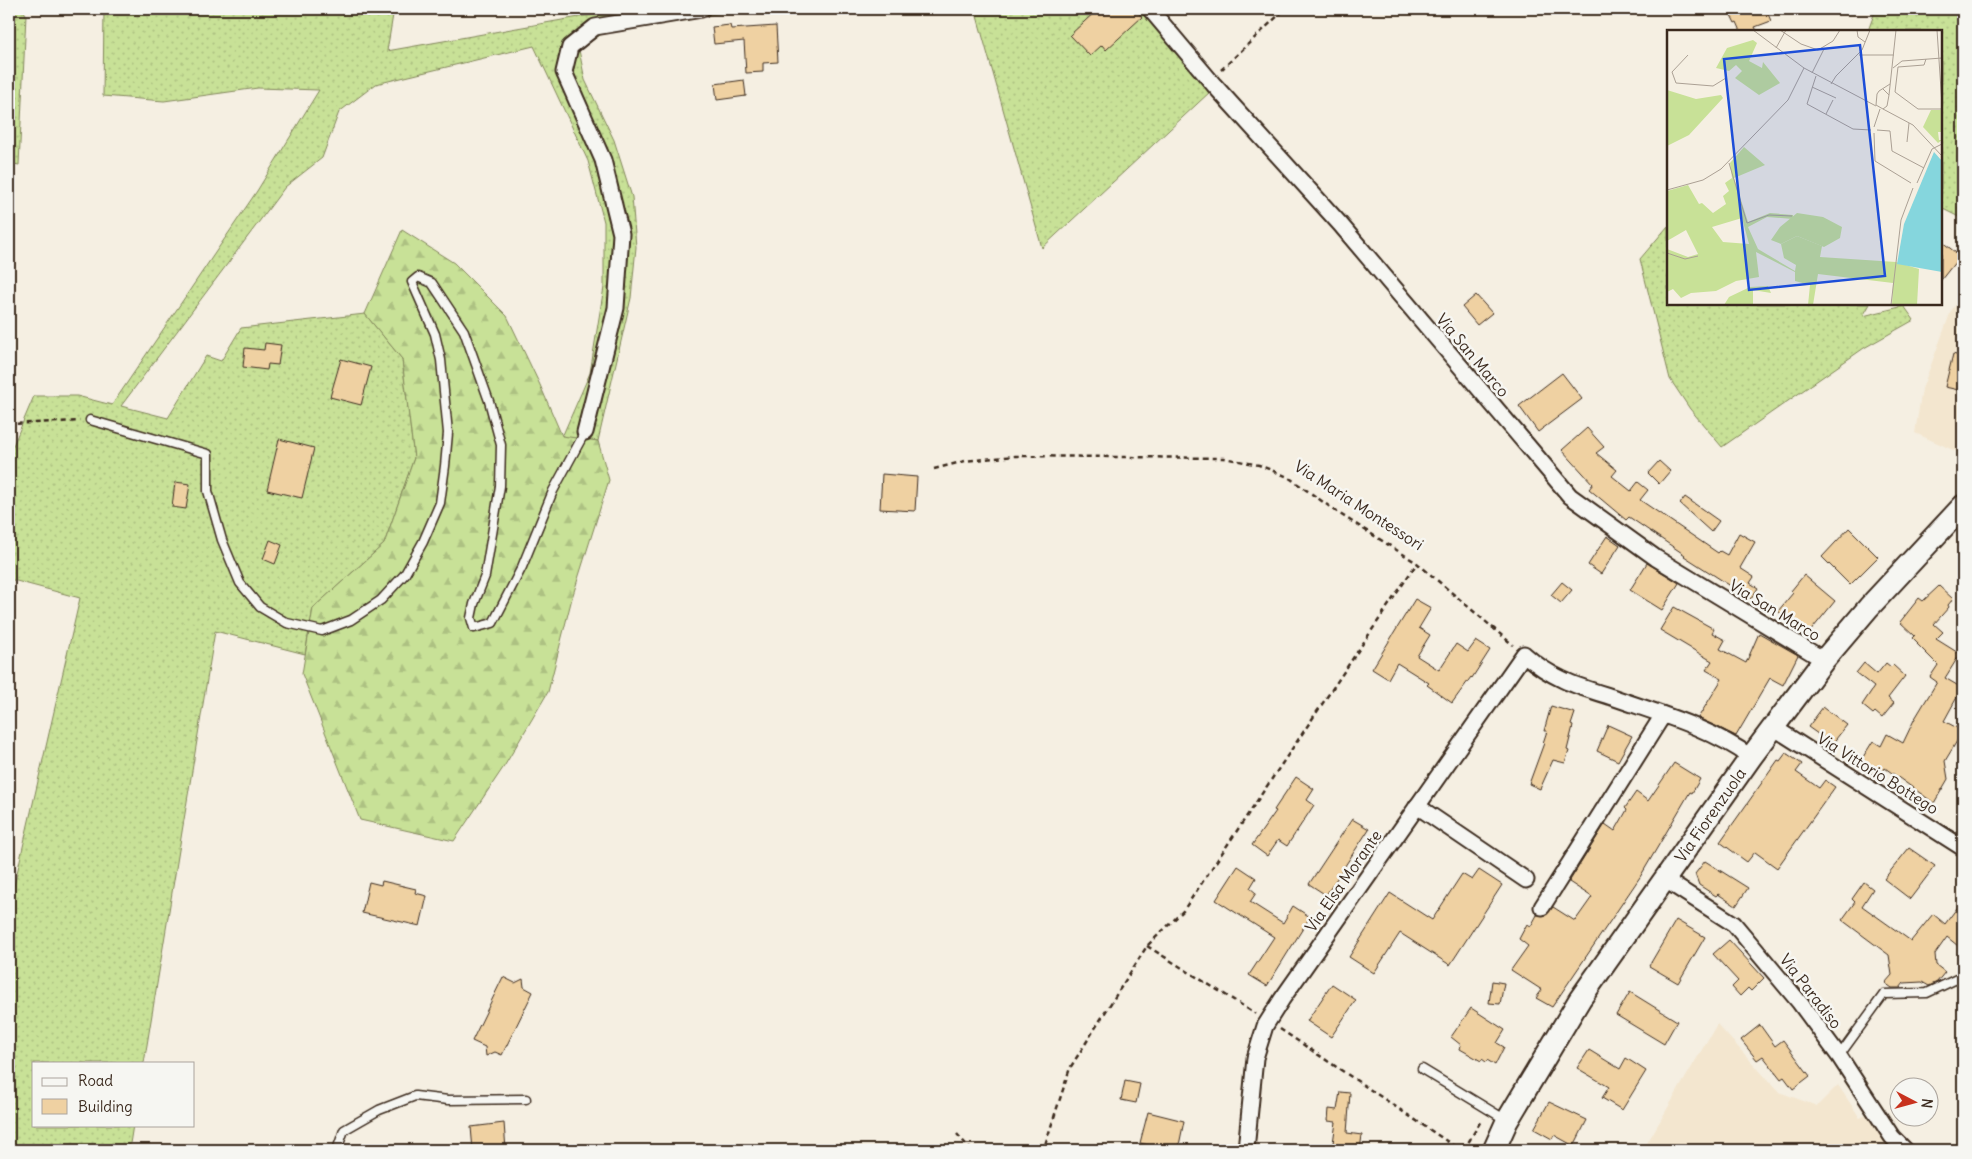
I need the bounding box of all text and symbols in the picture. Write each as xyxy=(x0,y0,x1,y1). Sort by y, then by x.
inset map xyxy=(1667,30,1942,305)
street label: Via San Marco xyxy=(1432,309,1514,401)
street label: Via Maria Montessori xyxy=(1291,456,1427,554)
street label: Via San Marco xyxy=(1726,575,1824,645)
street label: Via Vittorio Bottego xyxy=(1814,728,1942,818)
street label: Via Fiorenzuola xyxy=(1670,764,1750,866)
street label: Via Elsa Morante xyxy=(1300,826,1386,936)
street label: Via Paradiso xyxy=(1776,950,1846,1032)
legend xyxy=(32,1062,195,1126)
text: Road xyxy=(78,1071,113,1090)
north arrow xyxy=(1890,1076,1940,1126)
text: Building xyxy=(78,1097,133,1116)
text: N xyxy=(1917,1098,1936,1109)

